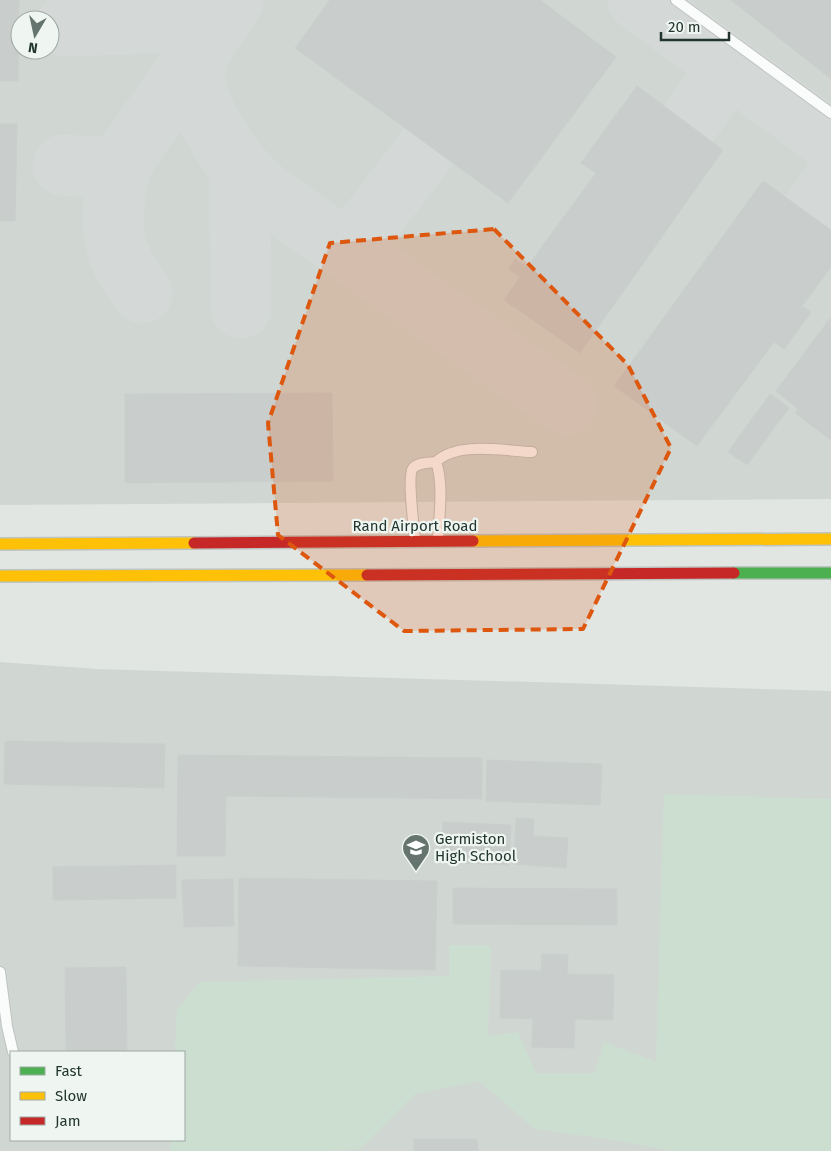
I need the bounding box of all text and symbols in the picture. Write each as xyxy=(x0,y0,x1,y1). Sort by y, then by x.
north arrow xyxy=(10,10,60,60)
scale bar xyxy=(661,10,728,42)
text: 20 m xyxy=(668,18,701,36)
text: N xyxy=(27,38,39,56)
street label: Rand Airport Road xyxy=(353,517,477,535)
place label: Germiston High School xyxy=(435,830,517,865)
school or university icon: Germiston High School xyxy=(401,833,431,872)
legend xyxy=(10,1051,185,1141)
text: Fast xyxy=(55,1062,82,1080)
text: Slow xyxy=(55,1087,87,1105)
text: Jam xyxy=(55,1112,81,1130)

